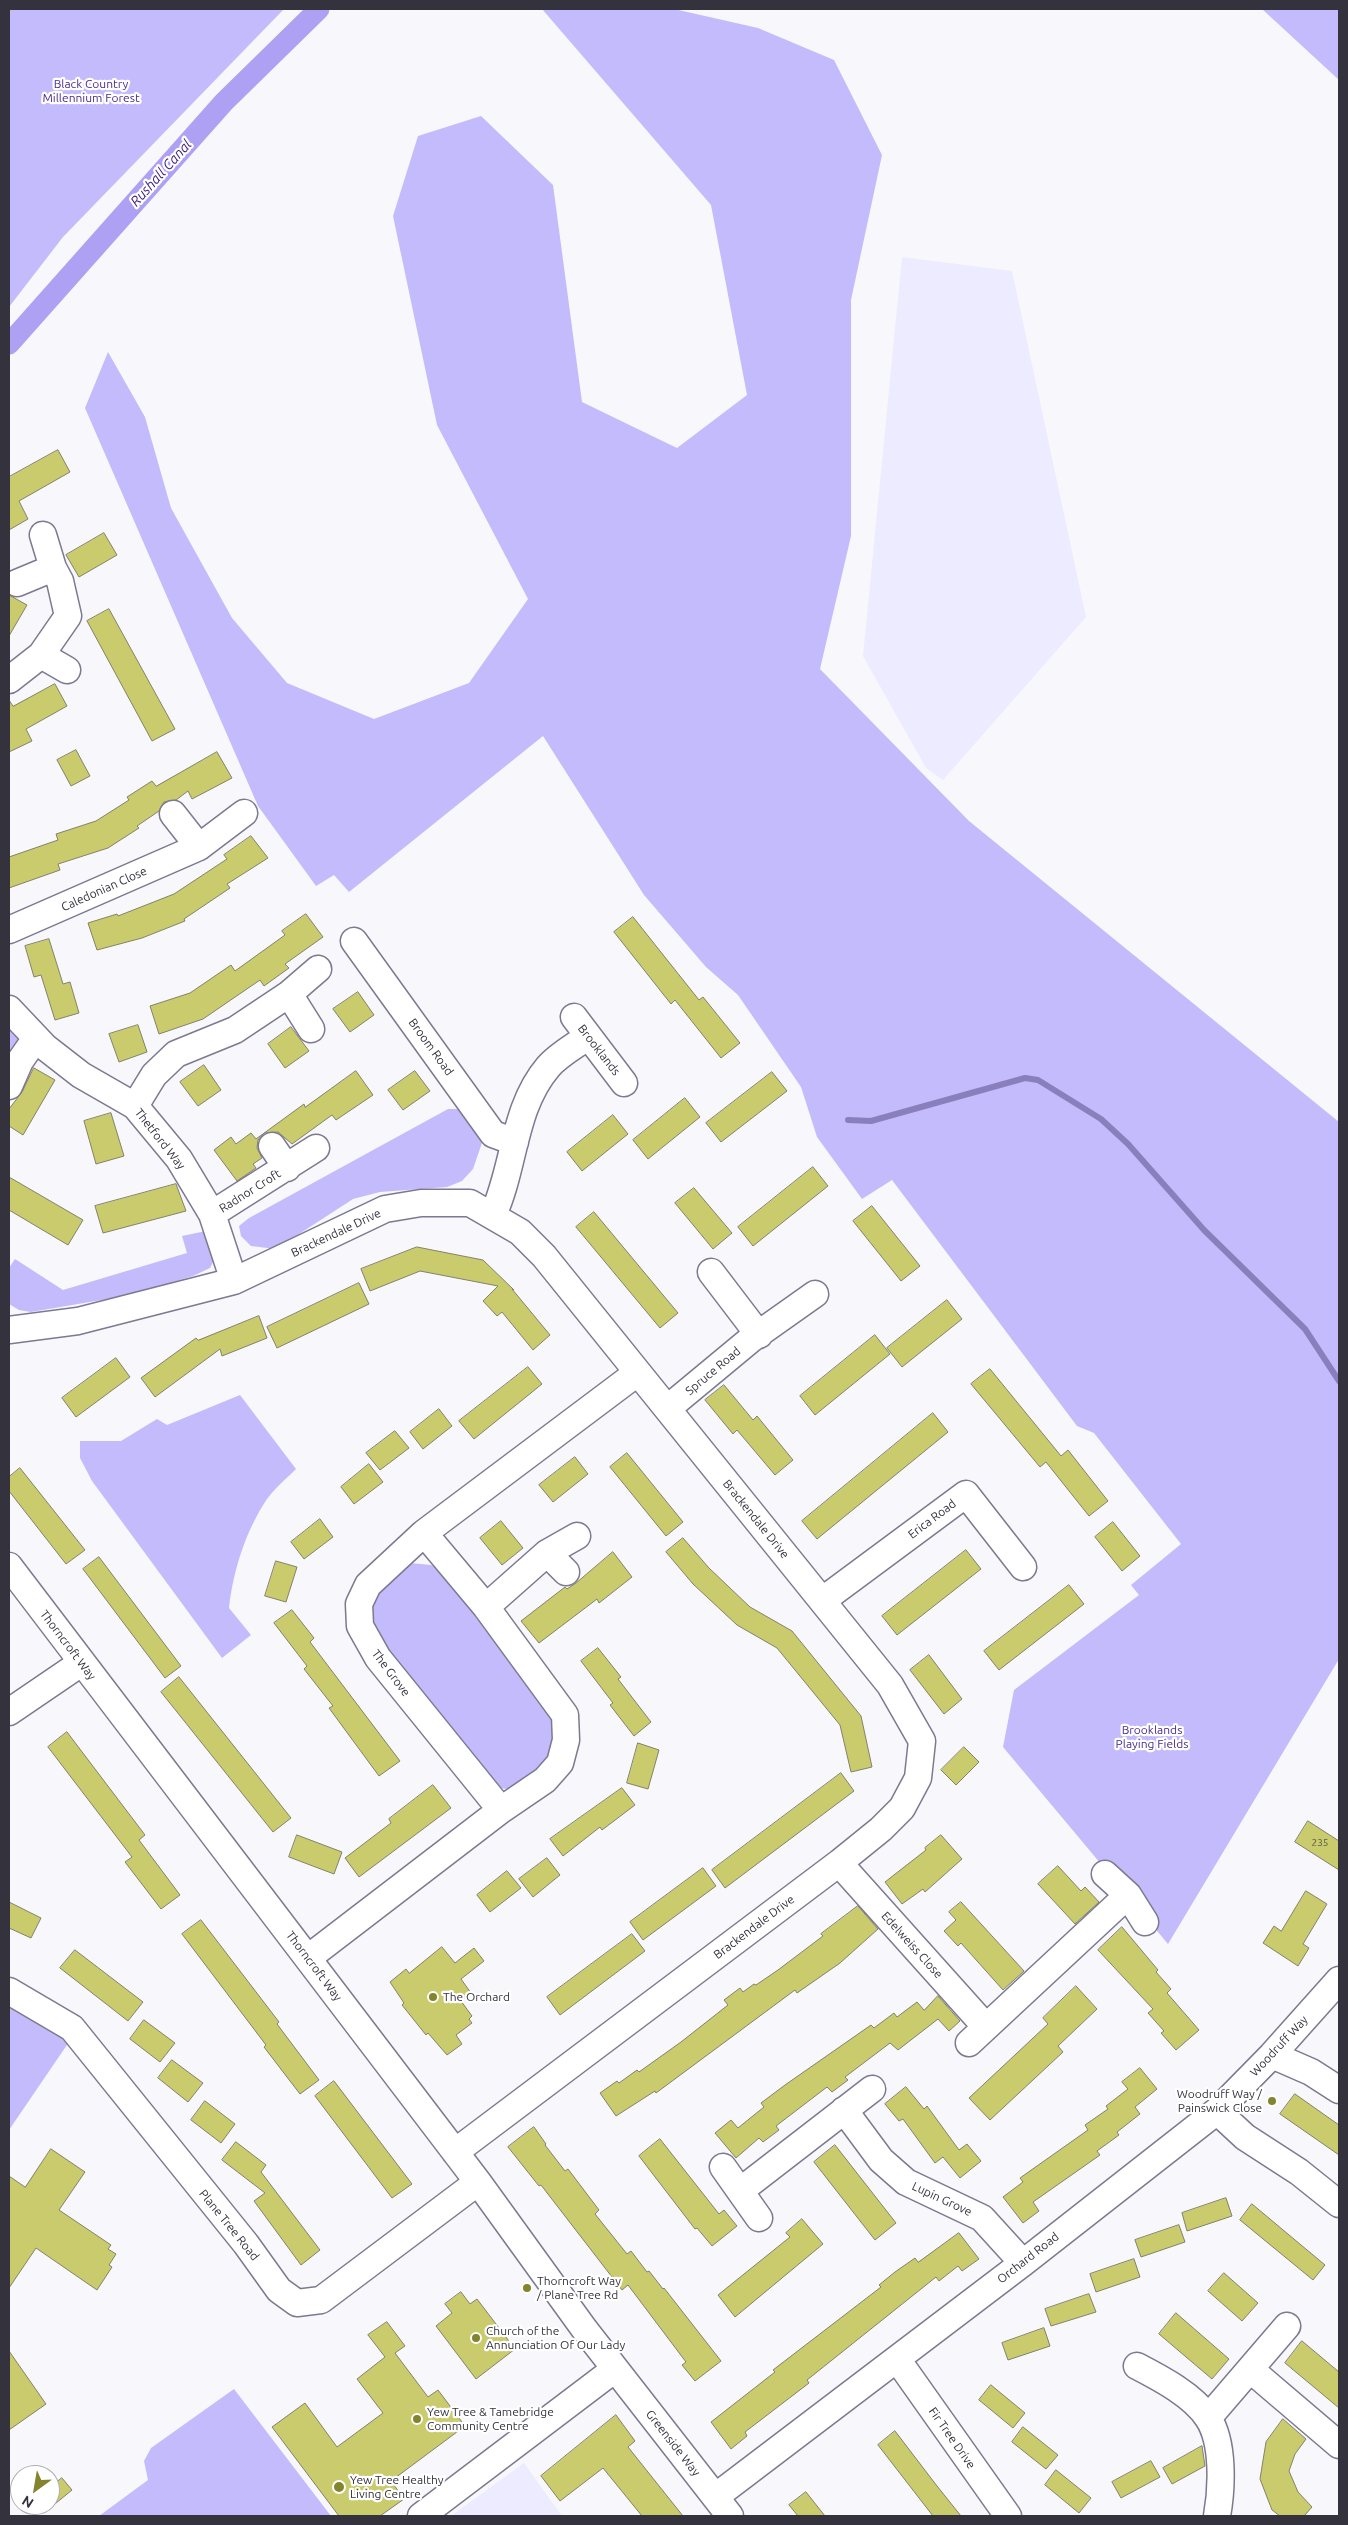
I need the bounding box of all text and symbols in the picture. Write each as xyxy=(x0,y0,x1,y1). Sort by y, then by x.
park label: Black Country Millennium Forest xyxy=(42,77,140,105)
water label: Rushall Canal xyxy=(127,136,195,210)
street label: Caledonian Close xyxy=(59,864,149,914)
street label: Broom Road xyxy=(405,1016,457,1078)
street label: Brooklands xyxy=(575,1022,623,1078)
street label: Thetford Way xyxy=(132,1106,188,1172)
street label: Radnor Croft xyxy=(216,1166,284,1216)
street label: Brackendale Drive xyxy=(289,1206,383,1260)
street label: Spruce Road xyxy=(683,1344,743,1398)
street label: Brackendale Drive xyxy=(720,1477,792,1561)
street label: Erica Road xyxy=(905,1496,959,1542)
street label: Thorncroft Way xyxy=(37,1607,99,1683)
street label: The Grove xyxy=(369,1647,413,1699)
park label: Brooklands Playing Fields xyxy=(1116,1723,1188,1751)
house number: 235 xyxy=(1312,1837,1328,1849)
street label: Brackendale Drive xyxy=(711,1892,797,1962)
street label: Edelweiss Close xyxy=(878,1909,946,1981)
street label: Thorncroft Way xyxy=(283,1928,345,2004)
place label: The Orchard xyxy=(443,1990,510,2004)
marker: The Orchard xyxy=(427,1991,439,2003)
street label: Woodruff Way xyxy=(1247,2013,1311,2079)
place label: Woodruff Way / Painswick Close xyxy=(1177,2087,1262,2115)
marker: Woodruff Way / Painswick Close xyxy=(1266,2095,1278,2107)
street label: Lupin Grove xyxy=(910,2179,974,2219)
street label: Plane Tree Road xyxy=(196,2187,262,2263)
street label: Orchard Road xyxy=(994,2229,1062,2287)
place label: Thorncroft Way / Plane Tree Rd xyxy=(537,2274,621,2302)
marker: Thorncroft Way / Plane Tree Rd xyxy=(521,2282,533,2294)
place label: Church of the Annunciation Of Our Lady xyxy=(486,2324,625,2352)
marker: Church of the Annunciation Of Our Lady xyxy=(470,2332,482,2344)
place label: Yew Tree & Tamebridge Community Centre xyxy=(427,2405,554,2433)
street label: Fir Tree Drive xyxy=(926,2405,978,2471)
street label: Greenside Way xyxy=(643,2407,703,2479)
marker: Yew Tree & Tamebridge Community Centre xyxy=(411,2413,423,2425)
north arrow xyxy=(10,2465,60,2515)
place label: Yew Tree Healthy Living Centre xyxy=(350,2473,443,2501)
marker: Yew Tree Healthy Living Centre xyxy=(332,2480,346,2494)
text: N xyxy=(19,2492,36,2511)

